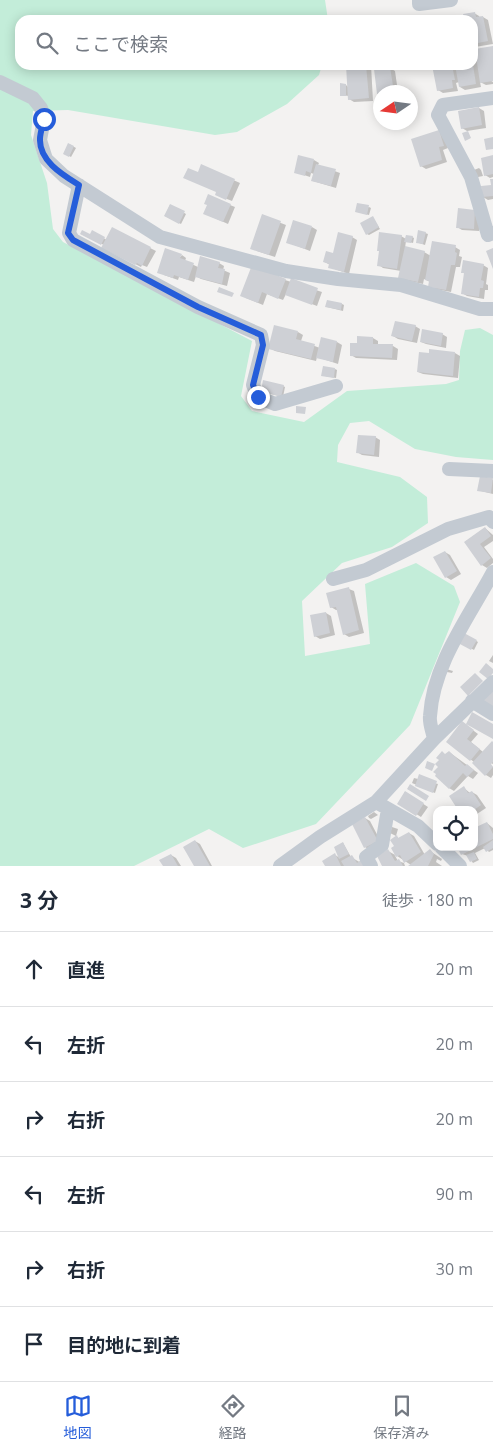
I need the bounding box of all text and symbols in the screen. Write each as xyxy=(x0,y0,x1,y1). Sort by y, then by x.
search box xyxy=(15,15,478,70)
icon: search xyxy=(33,29,61,57)
text: ここで検索 xyxy=(73,31,168,57)
north arrow xyxy=(373,85,418,130)
route start xyxy=(33,108,56,131)
route end xyxy=(247,386,270,409)
map controls xyxy=(433,806,478,851)
button: locate xyxy=(433,806,478,851)
text: 3 分 xyxy=(20,886,58,914)
text: 徒歩 · 180 m xyxy=(382,889,473,911)
icon: ahead xyxy=(20,955,48,983)
text: 直進 xyxy=(67,957,105,983)
text: 20 m xyxy=(436,958,473,980)
icon: left xyxy=(20,1030,48,1058)
text: 左折 xyxy=(67,1032,105,1058)
text: 20 m xyxy=(436,1033,473,1055)
icon: right xyxy=(20,1105,48,1133)
text: 右折 xyxy=(67,1107,105,1133)
text: 20 m xyxy=(436,1108,473,1130)
icon: left xyxy=(20,1180,48,1208)
text: 左折 xyxy=(67,1182,105,1208)
text: 90 m xyxy=(436,1183,473,1205)
icon: right xyxy=(20,1255,48,1283)
text: 右折 xyxy=(67,1257,105,1283)
text: 30 m xyxy=(436,1258,473,1280)
icon: arrive xyxy=(20,1330,48,1358)
text: 目的地に到着 xyxy=(67,1332,181,1358)
tab: 地図 xyxy=(64,1392,92,1442)
tab: 経路 xyxy=(219,1392,247,1442)
tab: 保存済み xyxy=(374,1392,430,1442)

